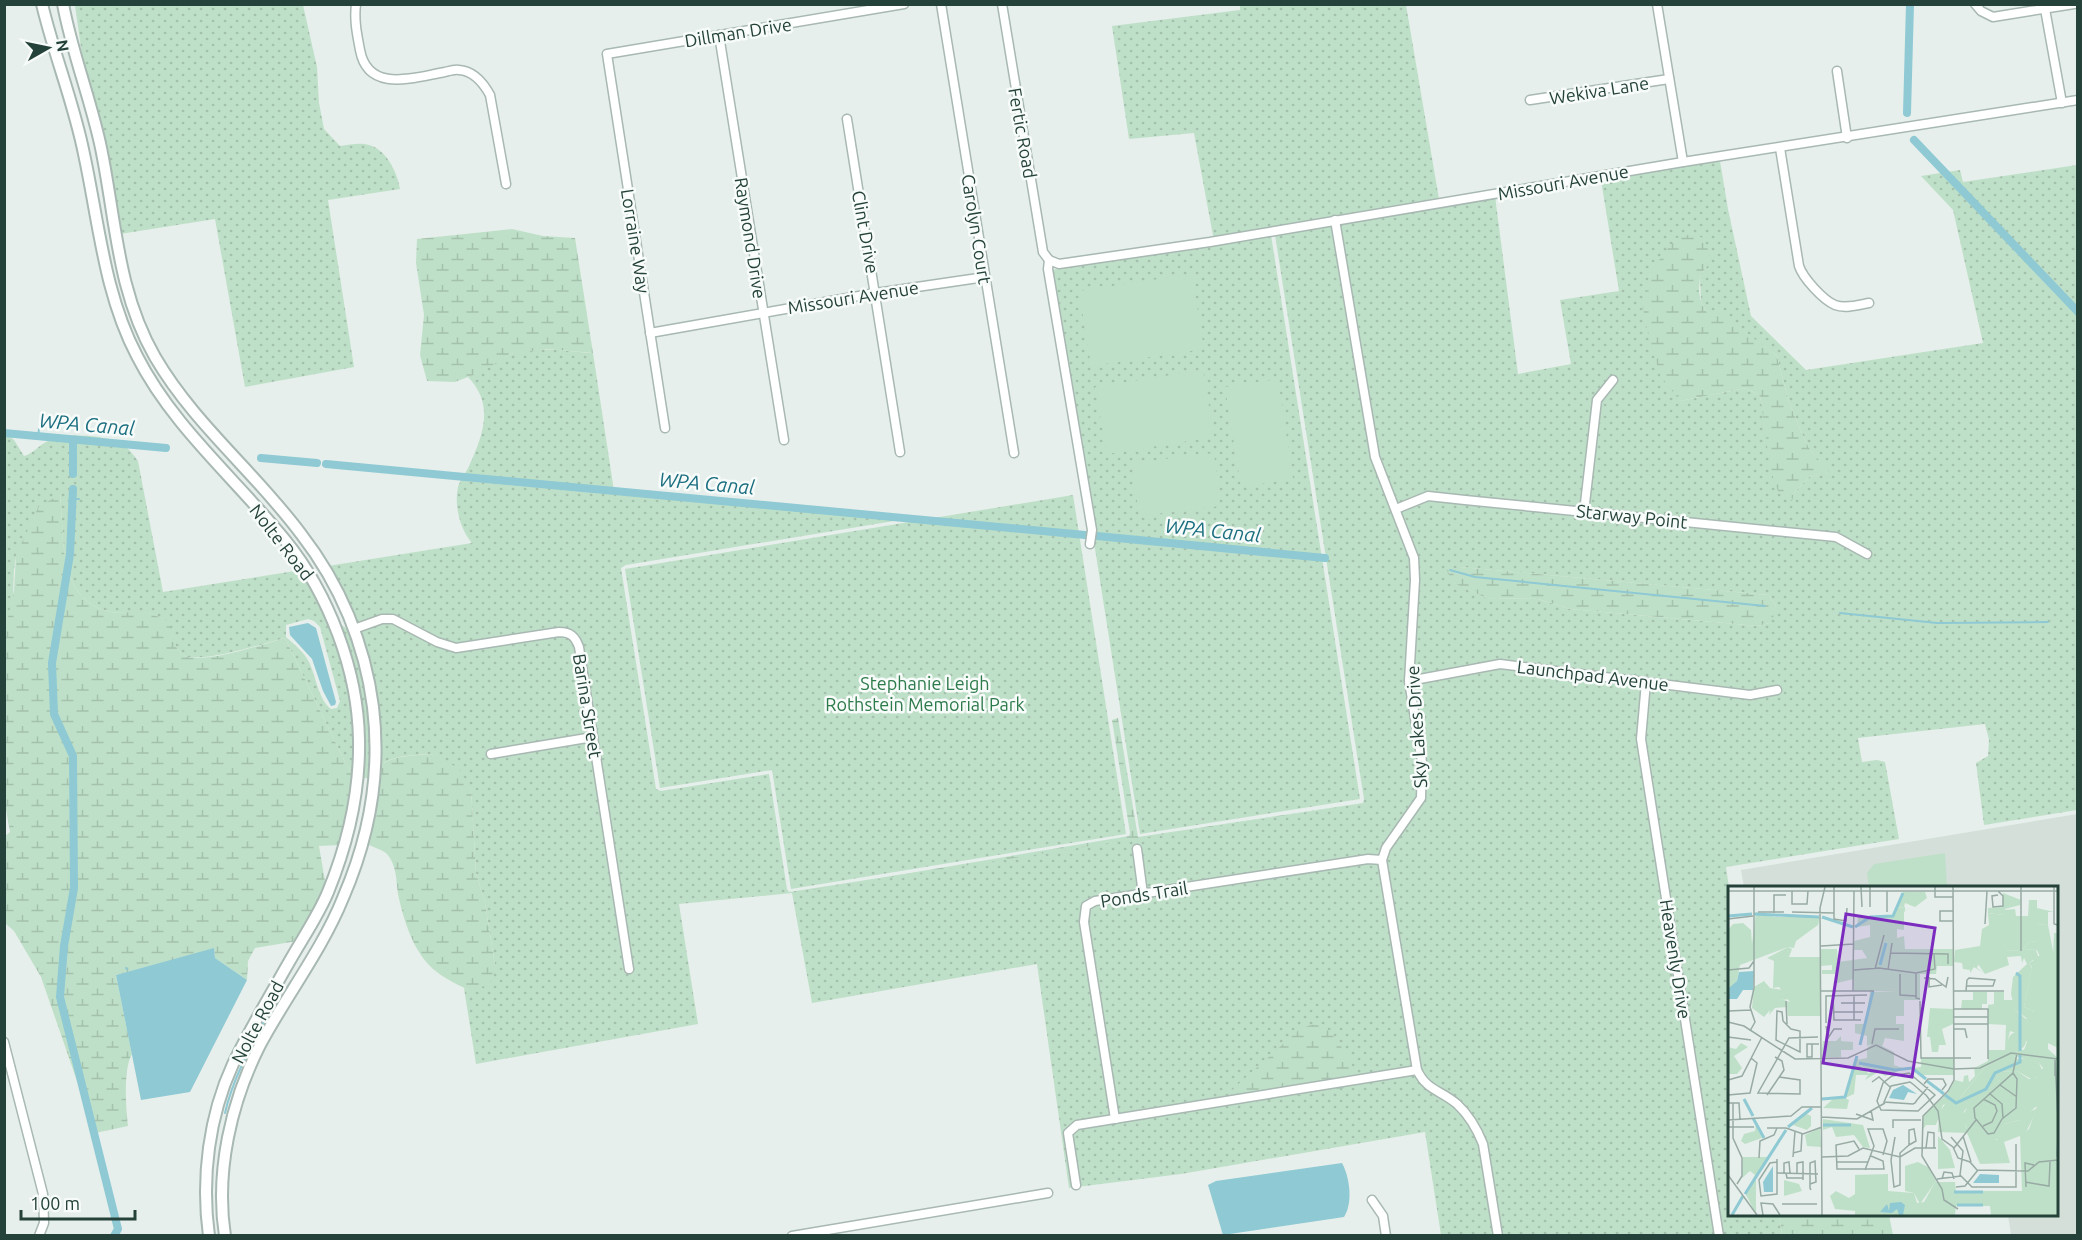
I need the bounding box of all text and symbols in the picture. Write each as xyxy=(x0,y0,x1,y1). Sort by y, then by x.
street label: Dillman Drive xyxy=(683,14,793,50)
north arrow xyxy=(18,18,78,78)
text: N xyxy=(53,38,73,53)
street label: Wekiva Lane xyxy=(1548,72,1650,108)
street label: Fertic Road xyxy=(1005,86,1041,180)
street label: Missouri Avenue xyxy=(1496,161,1630,203)
street label: Carolyn Court xyxy=(958,173,996,285)
street label: Raymond Drive xyxy=(732,176,770,300)
street label: Lorraine Way xyxy=(618,187,654,295)
street label: Clint Drive xyxy=(849,189,883,275)
street label: Missouri Avenue xyxy=(786,277,920,317)
water label: WPA Canal xyxy=(38,408,136,440)
water label: WPA Canal xyxy=(658,467,756,499)
street label: Nolte Road xyxy=(246,500,318,584)
street label: Starway Point xyxy=(1575,500,1689,532)
water label: WPA Canal xyxy=(1164,514,1262,546)
street label: Barina Street xyxy=(570,652,606,760)
street label: Launchpad Avenue xyxy=(1516,656,1670,694)
street label: Sky Lakes Drive xyxy=(1402,665,1430,789)
park label: Stephanie Leigh Rothstein Memorial Park xyxy=(825,673,1025,714)
street label: Ponds Trail xyxy=(1099,877,1189,911)
inset map xyxy=(1728,886,2058,1216)
street label: Heavenly Drive xyxy=(1657,898,1695,1020)
street label: Nolte Road xyxy=(227,977,287,1067)
scale bar xyxy=(21,1183,135,1221)
text: 100 m xyxy=(30,1193,80,1213)

